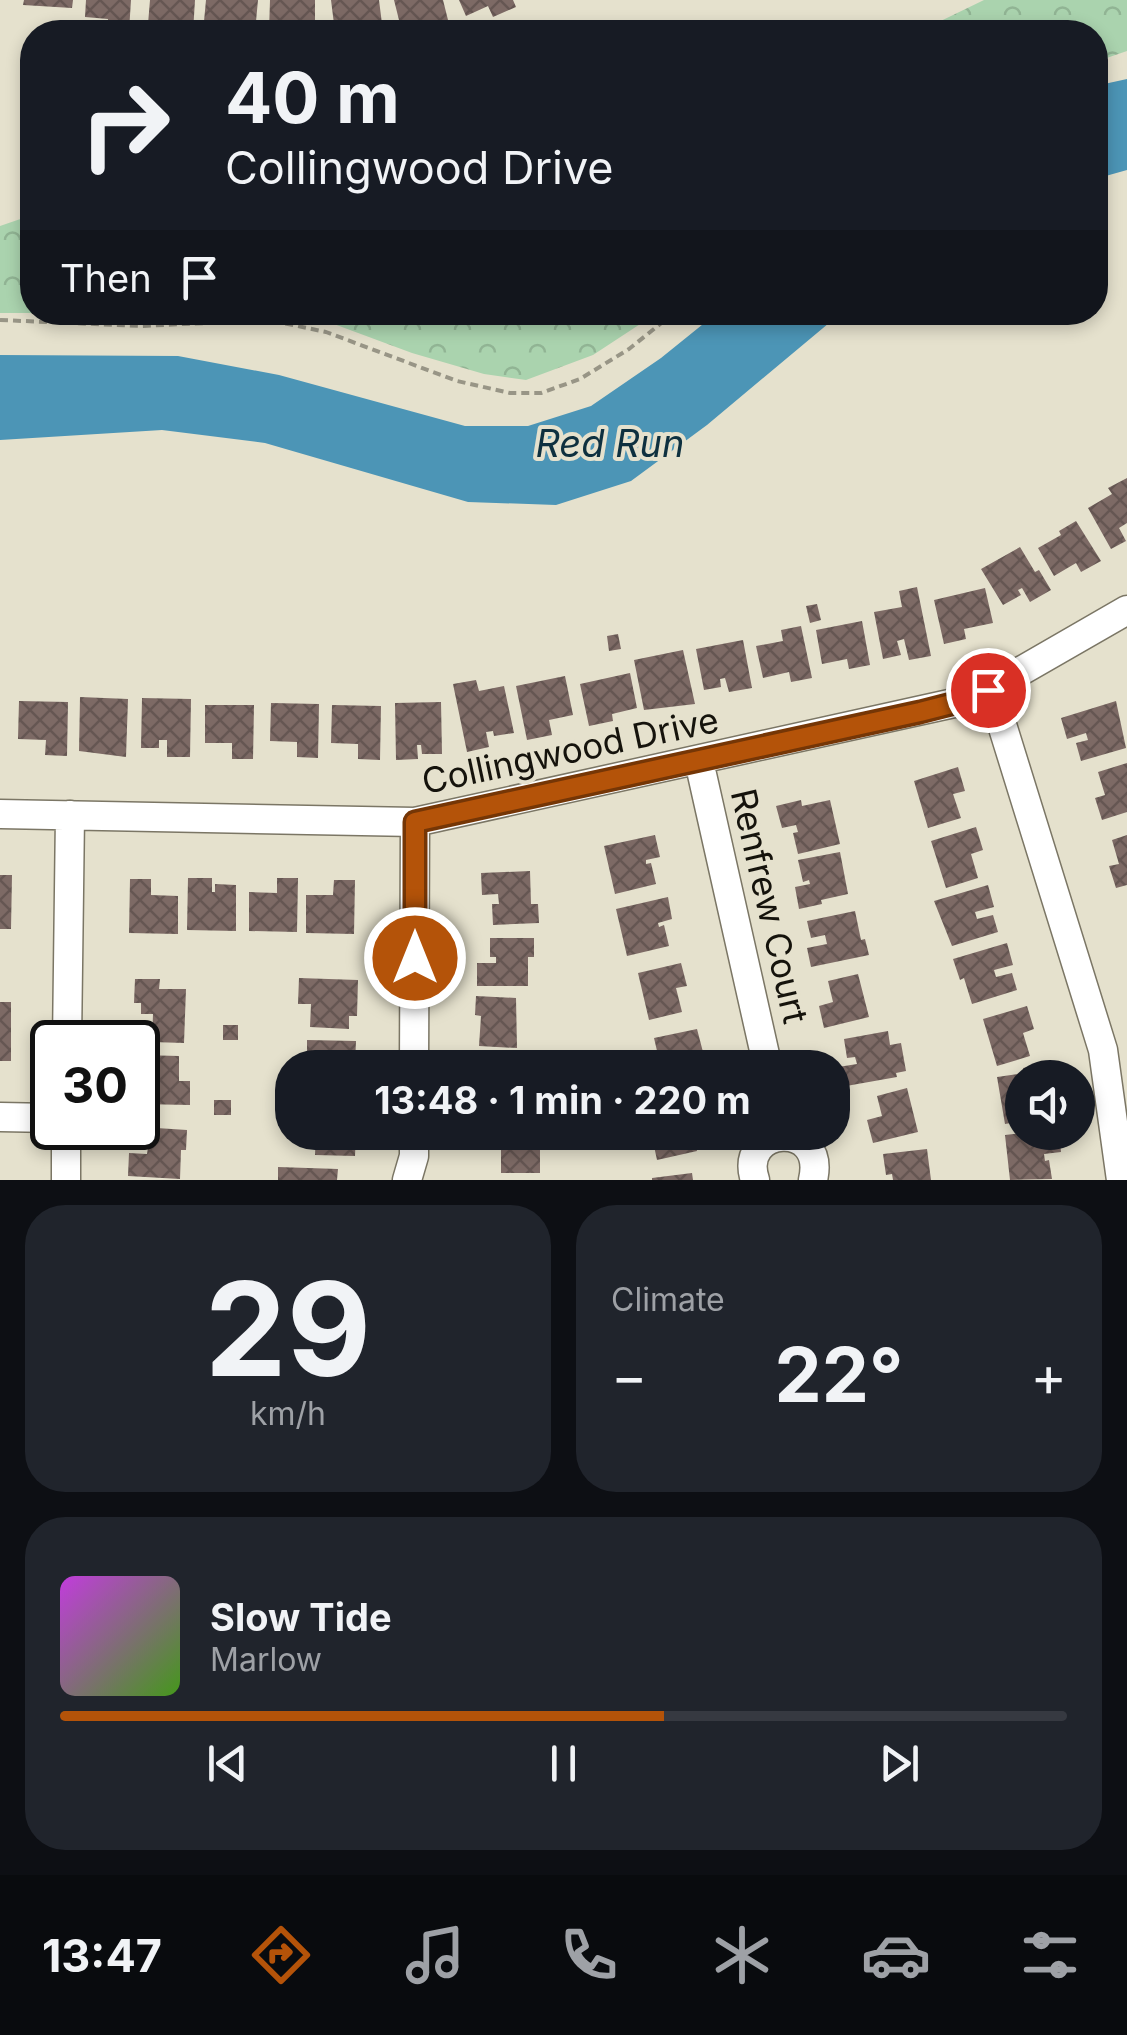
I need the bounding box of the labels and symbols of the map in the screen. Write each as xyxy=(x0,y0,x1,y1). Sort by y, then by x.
water label: Red Run xyxy=(535,420,685,466)
pin xyxy=(946,648,1031,733)
street label: Collingwood Drive xyxy=(418,698,722,802)
street label: Renfrew Court xyxy=(723,785,817,1027)
position arrow xyxy=(363,906,467,1010)
speed limit sign: 30 xyxy=(30,1020,160,1150)

